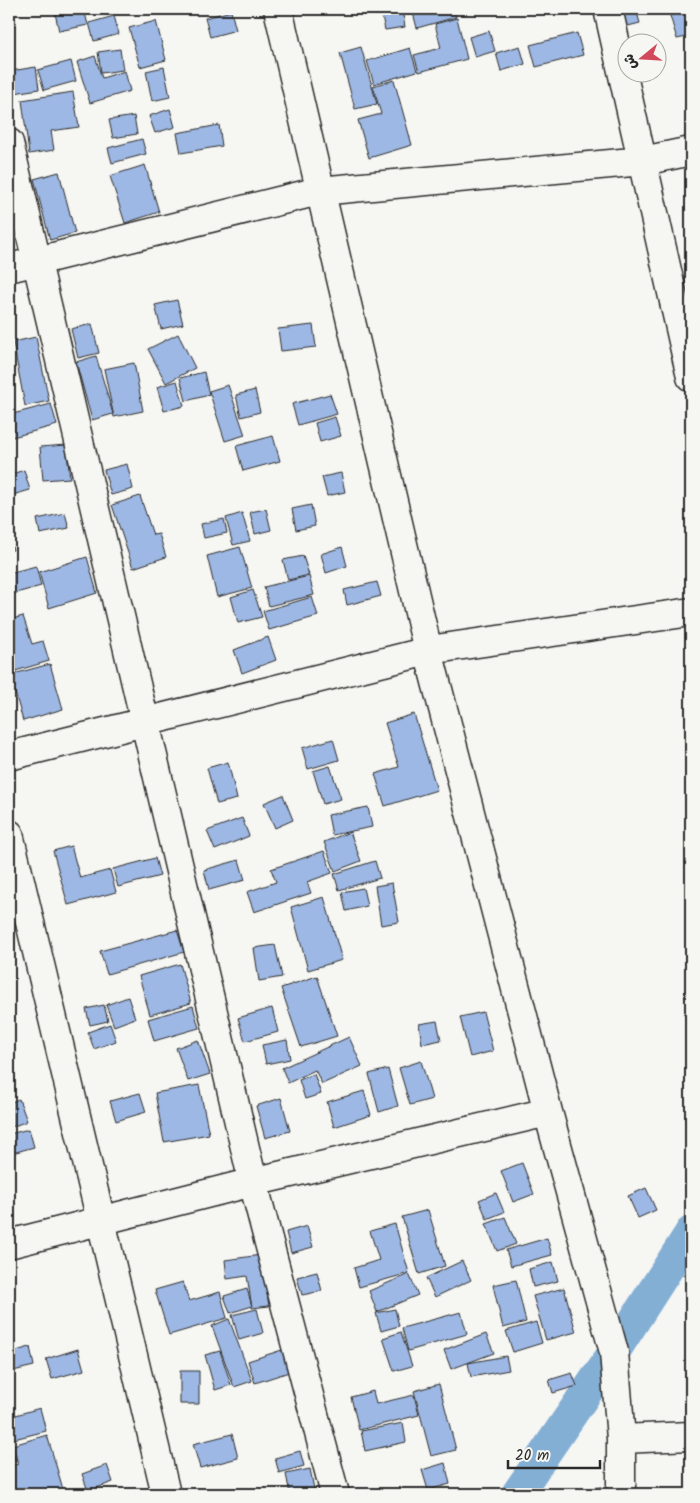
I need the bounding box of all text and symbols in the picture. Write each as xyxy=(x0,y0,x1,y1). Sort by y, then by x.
north arrow xyxy=(618,32,668,82)
text: ش xyxy=(618,51,643,72)
scale bar xyxy=(508,1438,600,1470)
text: 20 m xyxy=(515,1444,549,1468)

